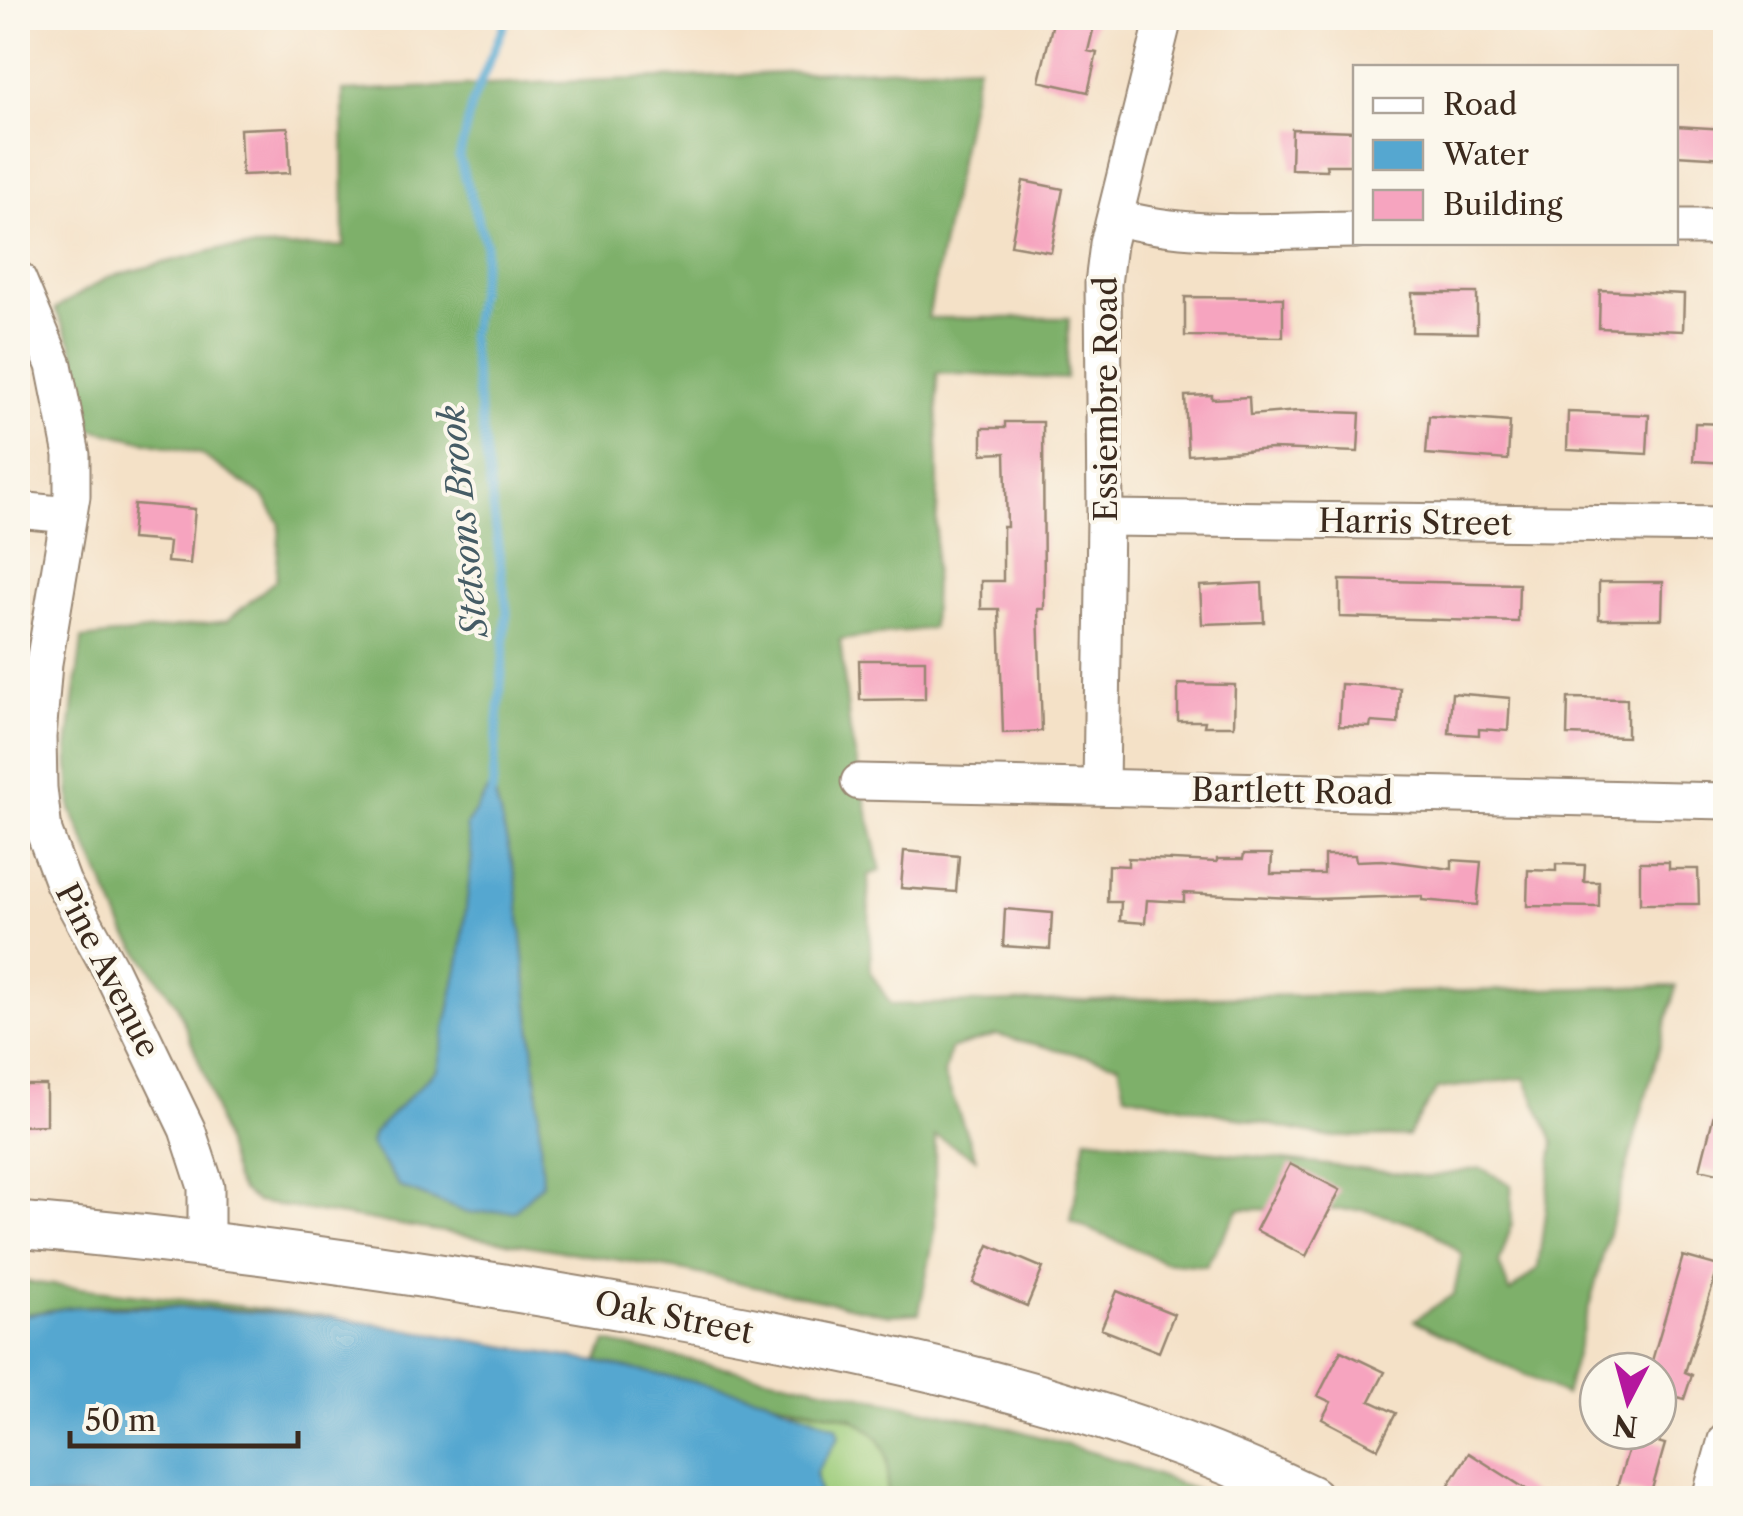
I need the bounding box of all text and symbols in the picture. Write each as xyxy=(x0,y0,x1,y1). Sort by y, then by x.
legend xyxy=(1353,65,1678,245)
text: Road xyxy=(1443,86,1517,123)
text: Water xyxy=(1442,136,1529,173)
text: Building xyxy=(1443,186,1563,223)
street label: Essiembre Road xyxy=(1086,276,1125,522)
water label: Stetsons Brook xyxy=(429,403,497,641)
street label: Harris Street xyxy=(1318,501,1513,543)
street label: Bartlett Road xyxy=(1191,770,1393,812)
street label: Pine Avenue xyxy=(48,877,168,1063)
street label: Oak Street xyxy=(591,1283,757,1352)
north arrow xyxy=(1578,1351,1678,1451)
scale bar xyxy=(70,1386,298,1448)
text: 50 m xyxy=(85,1402,156,1439)
text: N xyxy=(1612,1408,1639,1444)

